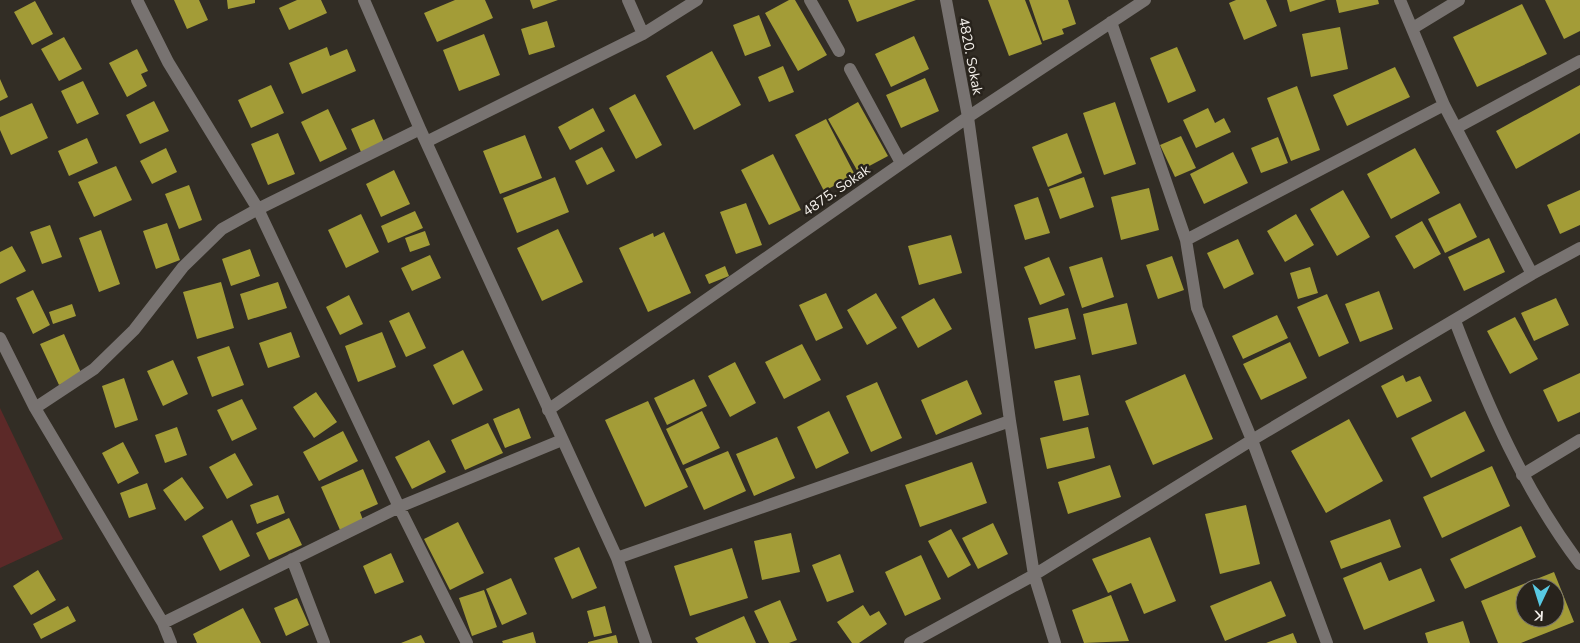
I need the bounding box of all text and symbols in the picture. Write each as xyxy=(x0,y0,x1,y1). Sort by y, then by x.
street label: 4820. Sokak xyxy=(954,16,987,97)
street label: 4875. Sokak xyxy=(799,160,875,221)
north arrow xyxy=(1515,578,1565,628)
text: K xyxy=(1533,606,1544,625)

